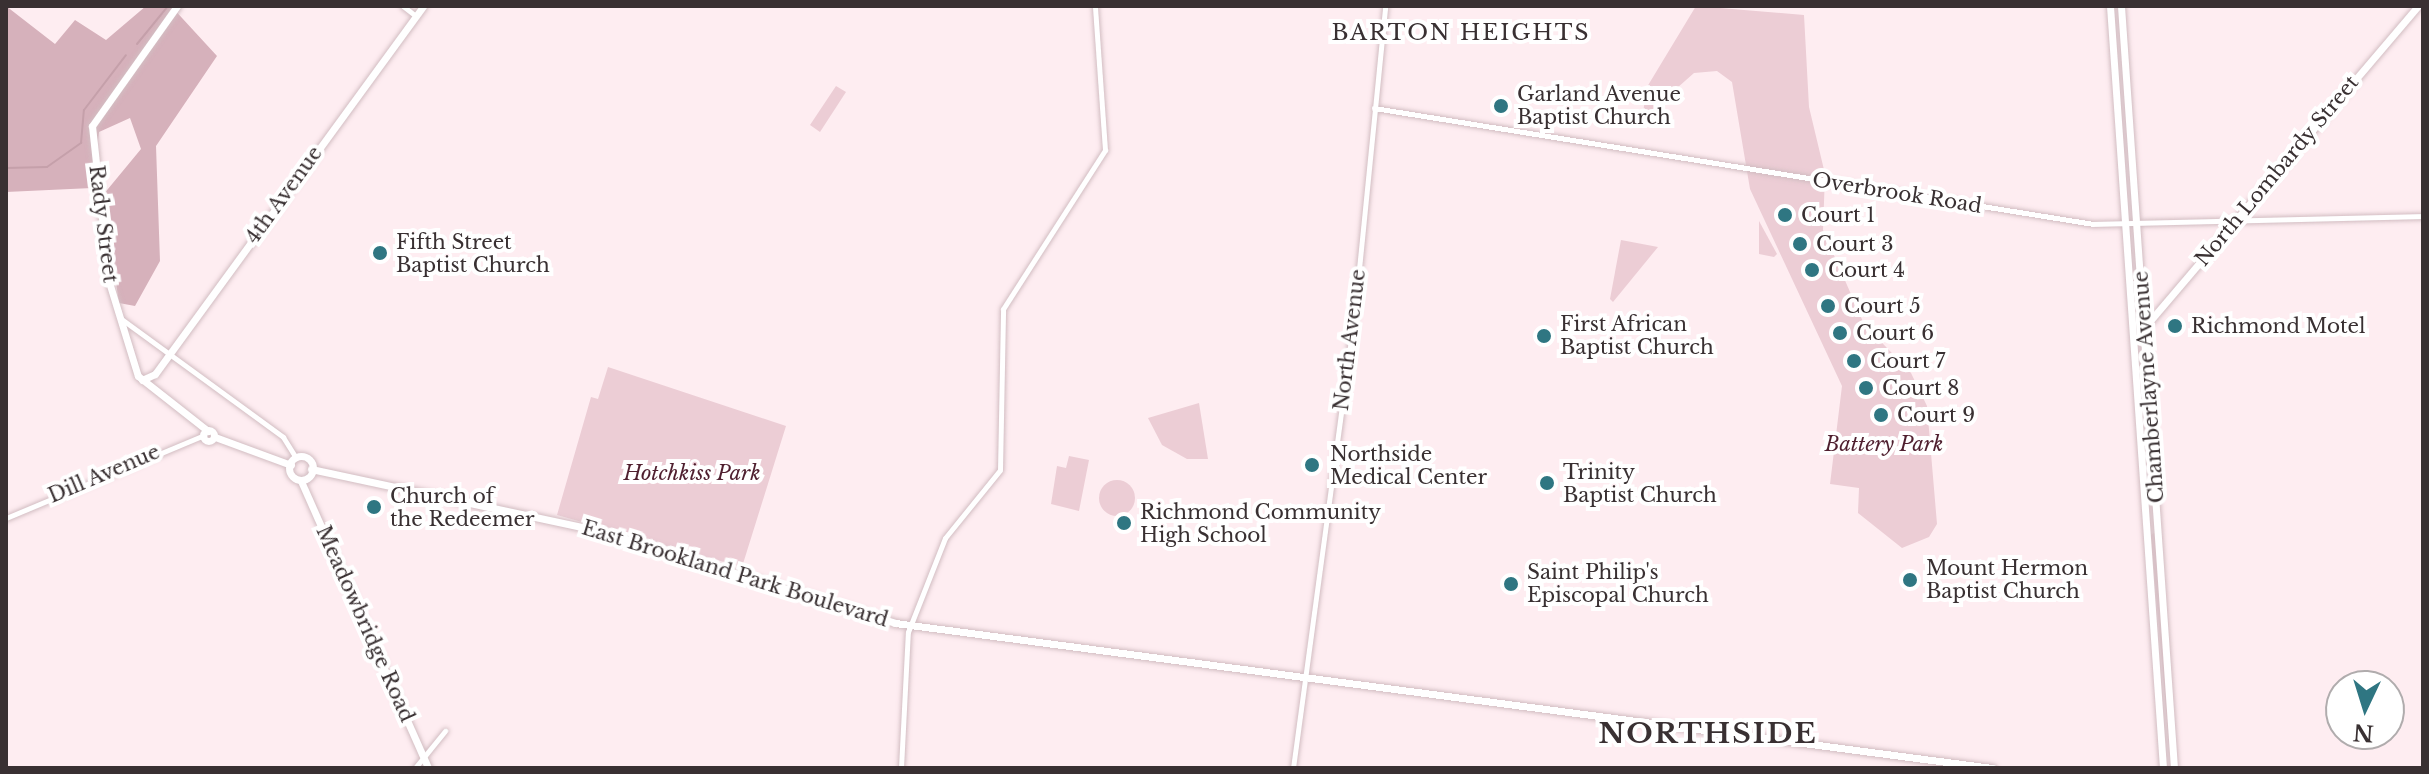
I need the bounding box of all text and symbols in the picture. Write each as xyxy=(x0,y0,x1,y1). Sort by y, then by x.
district label: BARTON HEIGHTS xyxy=(1331,20,1591,46)
street label: North Lombardy Street xyxy=(2190,71,2364,271)
place label: Garland Avenue Baptist Church xyxy=(1517,82,1682,129)
marker: Garland Avenue Baptist Church xyxy=(1492,97,1510,115)
street label: 4th Avenue xyxy=(241,141,327,249)
street label: Rady Street xyxy=(84,164,122,284)
street label: Overbrook Road xyxy=(1810,168,1984,218)
place label: Court 1 xyxy=(1801,203,1875,227)
marker: Court 1 xyxy=(1776,206,1794,224)
place label: Fifth Street Baptist Church xyxy=(396,230,550,277)
place label: Court 3 xyxy=(1816,232,1894,256)
marker: Court 3 xyxy=(1791,235,1809,253)
marker: Fifth Street Baptist Church xyxy=(371,244,389,262)
place label: Court 4 xyxy=(1828,258,1905,282)
marker: Court 4 xyxy=(1803,261,1821,279)
street label: North Avenue xyxy=(1329,267,1371,413)
street label: Chamberlayne Avenue xyxy=(2129,270,2169,504)
place label: Court 5 xyxy=(1844,294,1921,318)
marker: Court 5 xyxy=(1819,297,1837,315)
place label: First African Baptist Church xyxy=(1560,312,1714,359)
place label: Richmond Motel xyxy=(2191,314,2365,338)
marker: Richmond Motel xyxy=(2166,317,2184,335)
place label: Court 6 xyxy=(1856,321,1934,345)
marker: Court 6 xyxy=(1831,324,1849,342)
marker: First African Baptist Church xyxy=(1535,327,1553,345)
place label: Court 7 xyxy=(1870,349,1945,373)
marker: Court 7 xyxy=(1845,352,1863,370)
place label: Court 8 xyxy=(1882,376,1959,400)
marker: Court 8 xyxy=(1857,379,1875,397)
place label: Court 9 xyxy=(1897,403,1975,427)
marker: Court 9 xyxy=(1872,406,1890,424)
park label: Battery Park xyxy=(1825,432,1943,456)
street label: Dill Avenue xyxy=(44,440,164,508)
place label: Northside Medical Center xyxy=(1330,442,1487,489)
marker: Northside Medical Center xyxy=(1301,454,1323,476)
place label: Trinity Baptist Church xyxy=(1563,460,1717,507)
park label: Hotchkiss Park xyxy=(624,461,760,485)
marker: Trinity Baptist Church xyxy=(1538,474,1556,492)
place label: Church of the Redeemer xyxy=(390,484,534,531)
marker: Church of the Redeemer xyxy=(365,498,383,516)
place label: Richmond Community High School xyxy=(1140,500,1381,547)
marker: Richmond Community High School xyxy=(1115,514,1133,532)
street label: East Brookland Park Boulevard xyxy=(579,516,891,632)
street label: Meadowbridge Road xyxy=(311,522,419,726)
place label: Mount Hermon Baptist Church xyxy=(1926,556,2088,603)
place label: Saint Philip's Episcopal Church xyxy=(1527,560,1709,607)
marker: Mount Hermon Baptist Church xyxy=(1901,571,1919,589)
marker: Saint Philip's Episcopal Church xyxy=(1502,575,1520,593)
north arrow xyxy=(2325,670,2405,750)
district label: NORTHSIDE xyxy=(1598,717,1818,751)
text: N xyxy=(2352,718,2375,747)

